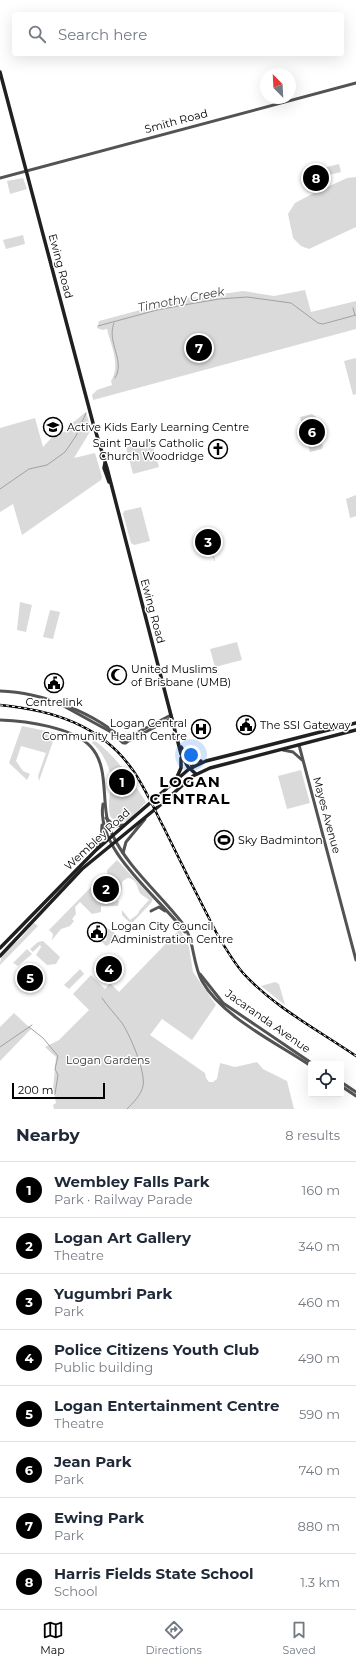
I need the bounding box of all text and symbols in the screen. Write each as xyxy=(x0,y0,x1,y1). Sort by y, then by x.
search box xyxy=(12,12,344,56)
icon: search xyxy=(26,23,48,45)
text: Search here xyxy=(58,25,147,44)
north arrow xyxy=(260,68,296,104)
street label: Smith Road xyxy=(143,106,209,136)
pin: 8 xyxy=(303,163,329,193)
street label: Ewing Road xyxy=(46,232,76,300)
water label: Timothy Creek xyxy=(137,283,226,315)
pin: 7 xyxy=(186,333,212,363)
school or university icon: Active Kids Early Learning Centre xyxy=(42,416,64,438)
pin: 6 xyxy=(299,417,325,447)
place label: Active Kids Early Learning Centre xyxy=(67,420,249,434)
place label: Saint Paul's Catholic Church Woodridge xyxy=(93,436,204,463)
church icon: Saint Paul's Catholic Church Woodridge xyxy=(207,438,229,460)
pin: 3 xyxy=(195,527,221,557)
street label: Ewing Road xyxy=(138,577,168,645)
place label: United Muslims of Brisbane (UMB) xyxy=(131,662,231,689)
mosque icon: United Muslims of Brisbane (UMB) xyxy=(106,664,128,686)
public building icon: Centrelink xyxy=(43,672,65,694)
place label: Centrelink xyxy=(26,695,83,709)
public building icon: The SSI Gateway xyxy=(235,714,257,736)
place label: Logan Central Community Health Centre xyxy=(42,716,187,743)
hospital icon: Logan Central Community Health Centre xyxy=(190,718,212,740)
place label: The SSI Gateway xyxy=(260,718,351,732)
your location xyxy=(181,745,201,765)
pin: 1 xyxy=(109,767,135,797)
district label: LOGAN CENTRAL xyxy=(150,772,230,808)
street label: Mayes Avenue xyxy=(310,775,344,855)
street label: Wembley Road xyxy=(61,805,133,873)
sports icon: Sky Badminton xyxy=(213,829,235,851)
place label: Sky Badminton xyxy=(238,833,323,847)
pin: 2 xyxy=(93,874,119,904)
place label: Logan City Council Administration Centre xyxy=(111,919,234,946)
public building icon: Logan City Council Administration Centre xyxy=(86,921,108,943)
pin: 4 xyxy=(96,954,122,984)
pin: 5 xyxy=(17,963,43,993)
street label: Jacaranda Avenue xyxy=(222,986,314,1056)
park label: Logan Gardens xyxy=(66,1053,151,1067)
map controls xyxy=(308,1061,344,1097)
button: locate xyxy=(308,1061,344,1097)
scale bar xyxy=(12,1081,105,1100)
text: 200 m xyxy=(18,1083,53,1097)
text: Nearby xyxy=(16,1125,80,1145)
text: 8 results xyxy=(285,1127,340,1143)
text: Wembley Falls Park xyxy=(54,1172,209,1191)
text: 1 xyxy=(26,1182,32,1198)
text: 160 m xyxy=(302,1182,340,1198)
text: Park · Railway Parade xyxy=(54,1191,193,1207)
text: Logan Art Gallery xyxy=(54,1228,191,1247)
text: 2 xyxy=(25,1238,33,1254)
text: 340 m xyxy=(298,1238,340,1254)
text: Theatre xyxy=(54,1247,104,1263)
text: Yugumbri Park xyxy=(54,1284,172,1303)
text: 3 xyxy=(25,1294,33,1310)
text: 460 m xyxy=(298,1294,340,1310)
text: Park xyxy=(54,1303,84,1319)
text: Police Citizens Youth Club xyxy=(54,1340,259,1359)
text: 4 xyxy=(25,1350,33,1366)
text: 490 m xyxy=(298,1350,340,1366)
text: Public building xyxy=(54,1359,153,1375)
text: Logan Entertainment Centre xyxy=(54,1396,280,1415)
text: 5 xyxy=(25,1406,33,1422)
text: 590 m xyxy=(299,1406,340,1422)
text: Theatre xyxy=(54,1415,104,1431)
text: Jean Park xyxy=(54,1452,131,1471)
text: 6 xyxy=(25,1462,33,1478)
text: 740 m xyxy=(299,1462,340,1478)
text: Park xyxy=(54,1471,84,1487)
text: Ewing Park xyxy=(54,1508,144,1527)
text: 7 xyxy=(25,1518,33,1534)
text: 880 m xyxy=(298,1518,340,1534)
text: Park xyxy=(54,1527,84,1543)
text: Harris Fields State School xyxy=(54,1564,254,1583)
text: 8 xyxy=(25,1574,33,1590)
text: 1.3 km xyxy=(300,1574,340,1590)
text: School xyxy=(54,1583,98,1599)
tab: Map xyxy=(40,1619,65,1657)
tab: Directions xyxy=(146,1619,202,1657)
tab: Saved xyxy=(283,1619,316,1657)

